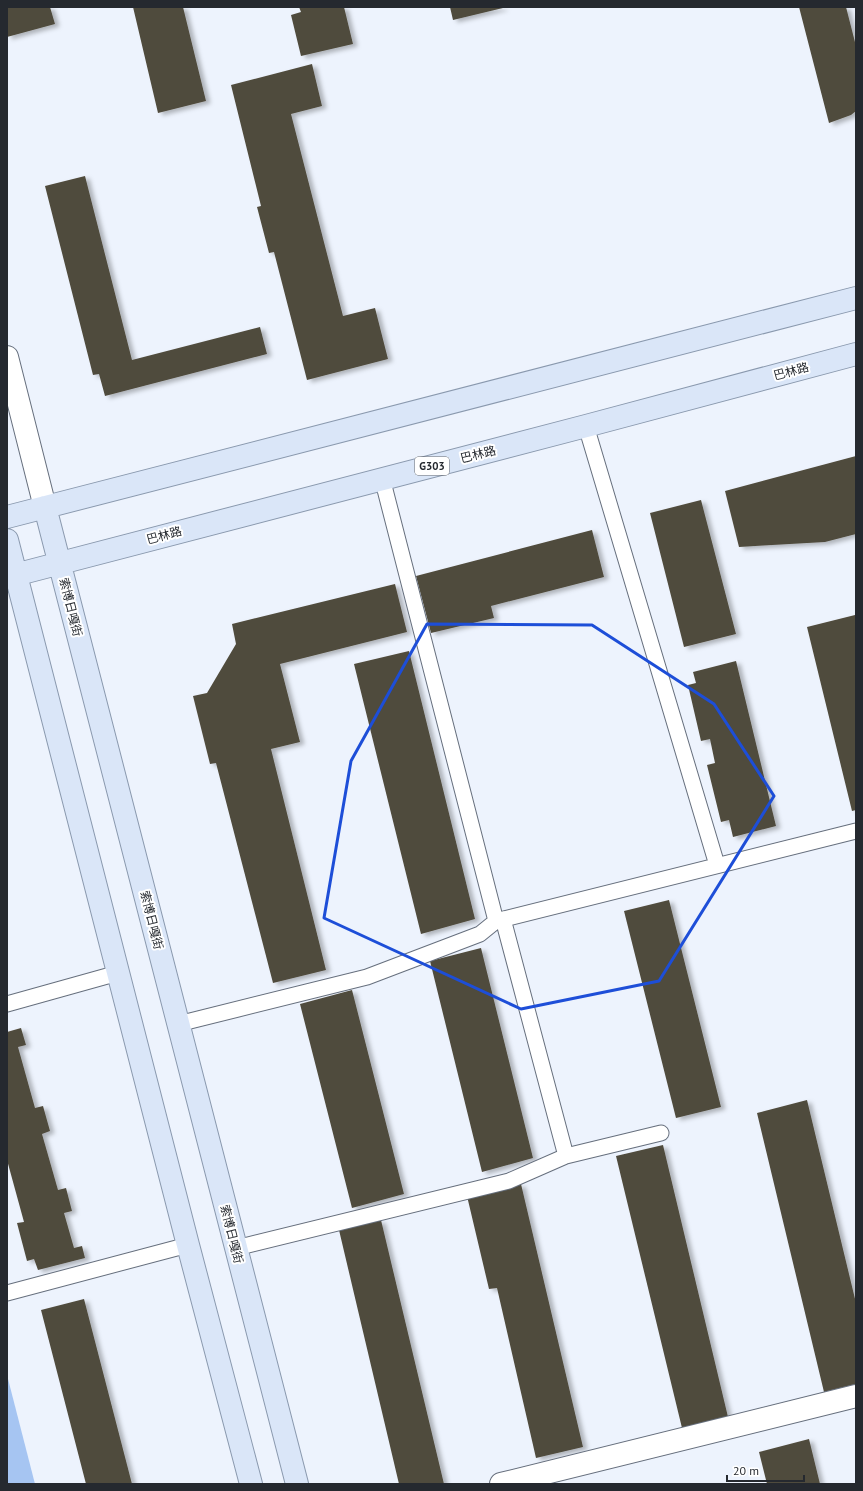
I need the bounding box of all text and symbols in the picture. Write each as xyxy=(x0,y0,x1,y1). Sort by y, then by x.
street label: 巴林路 xyxy=(772,359,810,383)
street label: 巴林路 xyxy=(459,442,497,466)
road number: G303 xyxy=(415,457,449,475)
street label: 巴林路 xyxy=(145,523,183,547)
street label: 索博日嘎街 xyxy=(56,576,86,638)
street label: 索博日嘎街 xyxy=(137,889,167,951)
street label: 索博日嘎街 xyxy=(217,1203,247,1265)
scale bar xyxy=(727,1457,804,1483)
text: 20 m xyxy=(733,1463,759,1478)

